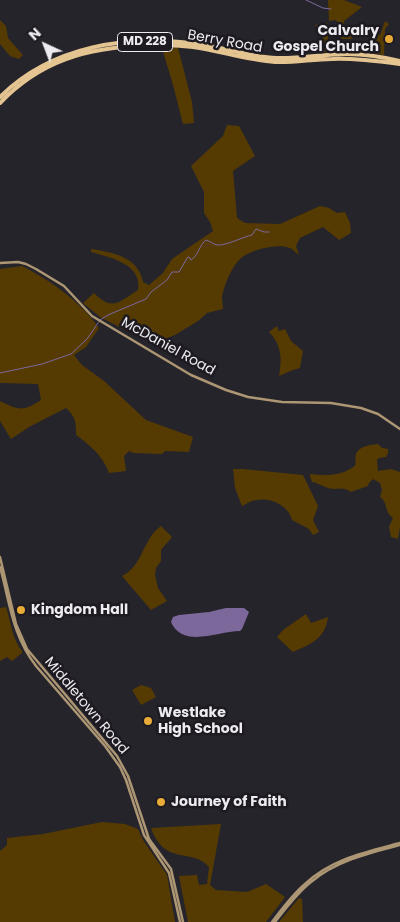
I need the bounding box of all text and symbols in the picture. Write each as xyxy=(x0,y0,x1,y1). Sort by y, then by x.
north arrow xyxy=(20,20,70,70)
text: N xyxy=(24,23,45,45)
place label: Calvalry Gospel Church xyxy=(273,23,379,56)
street label: Berry Road xyxy=(186,27,264,57)
road number: MD 228 xyxy=(118,32,172,52)
marker: Calvalry Gospel Church xyxy=(383,33,395,45)
street label: McDaniel Road xyxy=(118,314,218,380)
place label: Kingdom Hall xyxy=(31,602,128,618)
marker: Kingdom Hall xyxy=(15,604,27,616)
street label: Middletown Road xyxy=(41,654,131,758)
place label: Westlake High School xyxy=(158,705,243,738)
marker: Westlake High School xyxy=(142,715,154,727)
place label: Journey of Faith xyxy=(171,794,287,810)
marker: Journey of Faith xyxy=(155,796,167,808)

